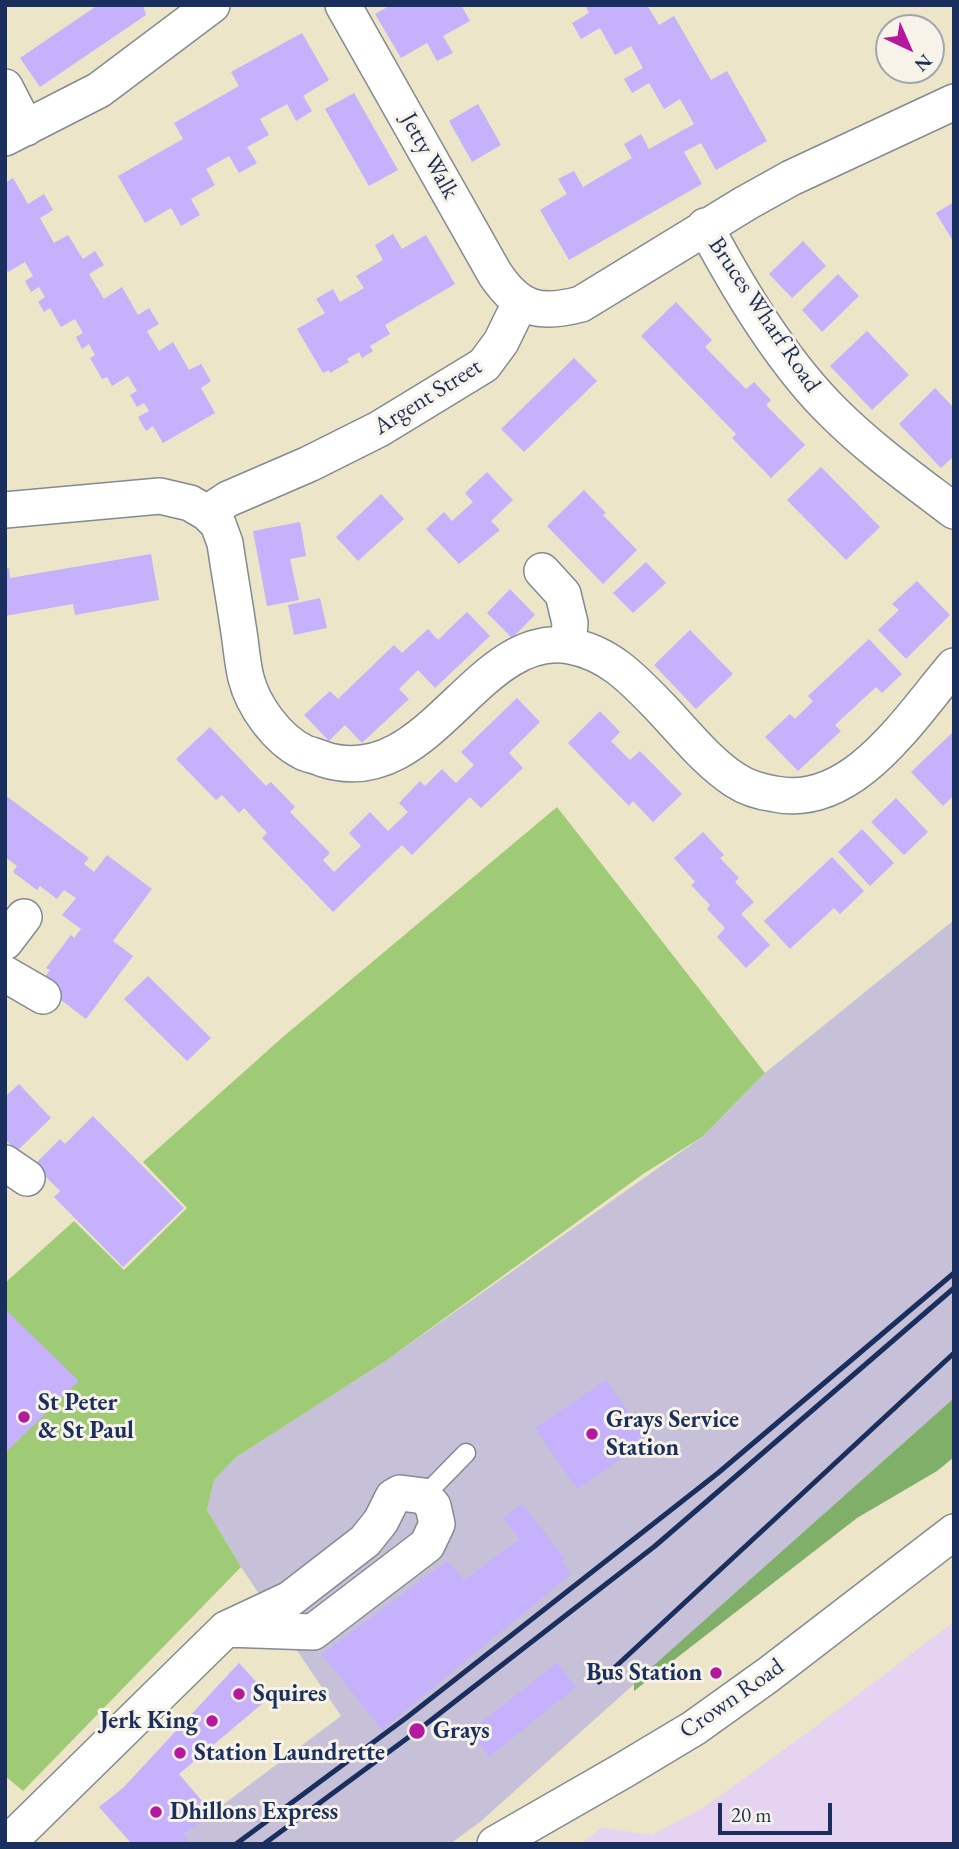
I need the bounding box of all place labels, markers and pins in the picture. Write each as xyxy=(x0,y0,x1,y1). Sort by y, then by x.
place label: St Peter & St Paul xyxy=(38,1389,134,1445)
place label: Grays Service Station xyxy=(606,1406,739,1462)
marker: St Peter & St Paul xyxy=(16,1409,32,1425)
marker: Grays Service Station xyxy=(584,1426,600,1442)
place label: Bus Station xyxy=(586,1659,702,1687)
marker: Bus Station xyxy=(708,1665,724,1681)
place label: Squires xyxy=(253,1680,327,1708)
marker: Squires xyxy=(231,1686,247,1702)
place label: Jerk King xyxy=(100,1707,198,1735)
marker: Jerk King xyxy=(204,1713,220,1729)
place label: Grays xyxy=(433,1717,490,1745)
marker: Grays xyxy=(407,1721,427,1741)
place label: Station Laundrette xyxy=(194,1739,385,1767)
marker: Station Laundrette xyxy=(172,1745,188,1761)
place label: Dhillons Express xyxy=(170,1798,338,1826)
marker: Dhillons Express xyxy=(148,1804,164,1820)

